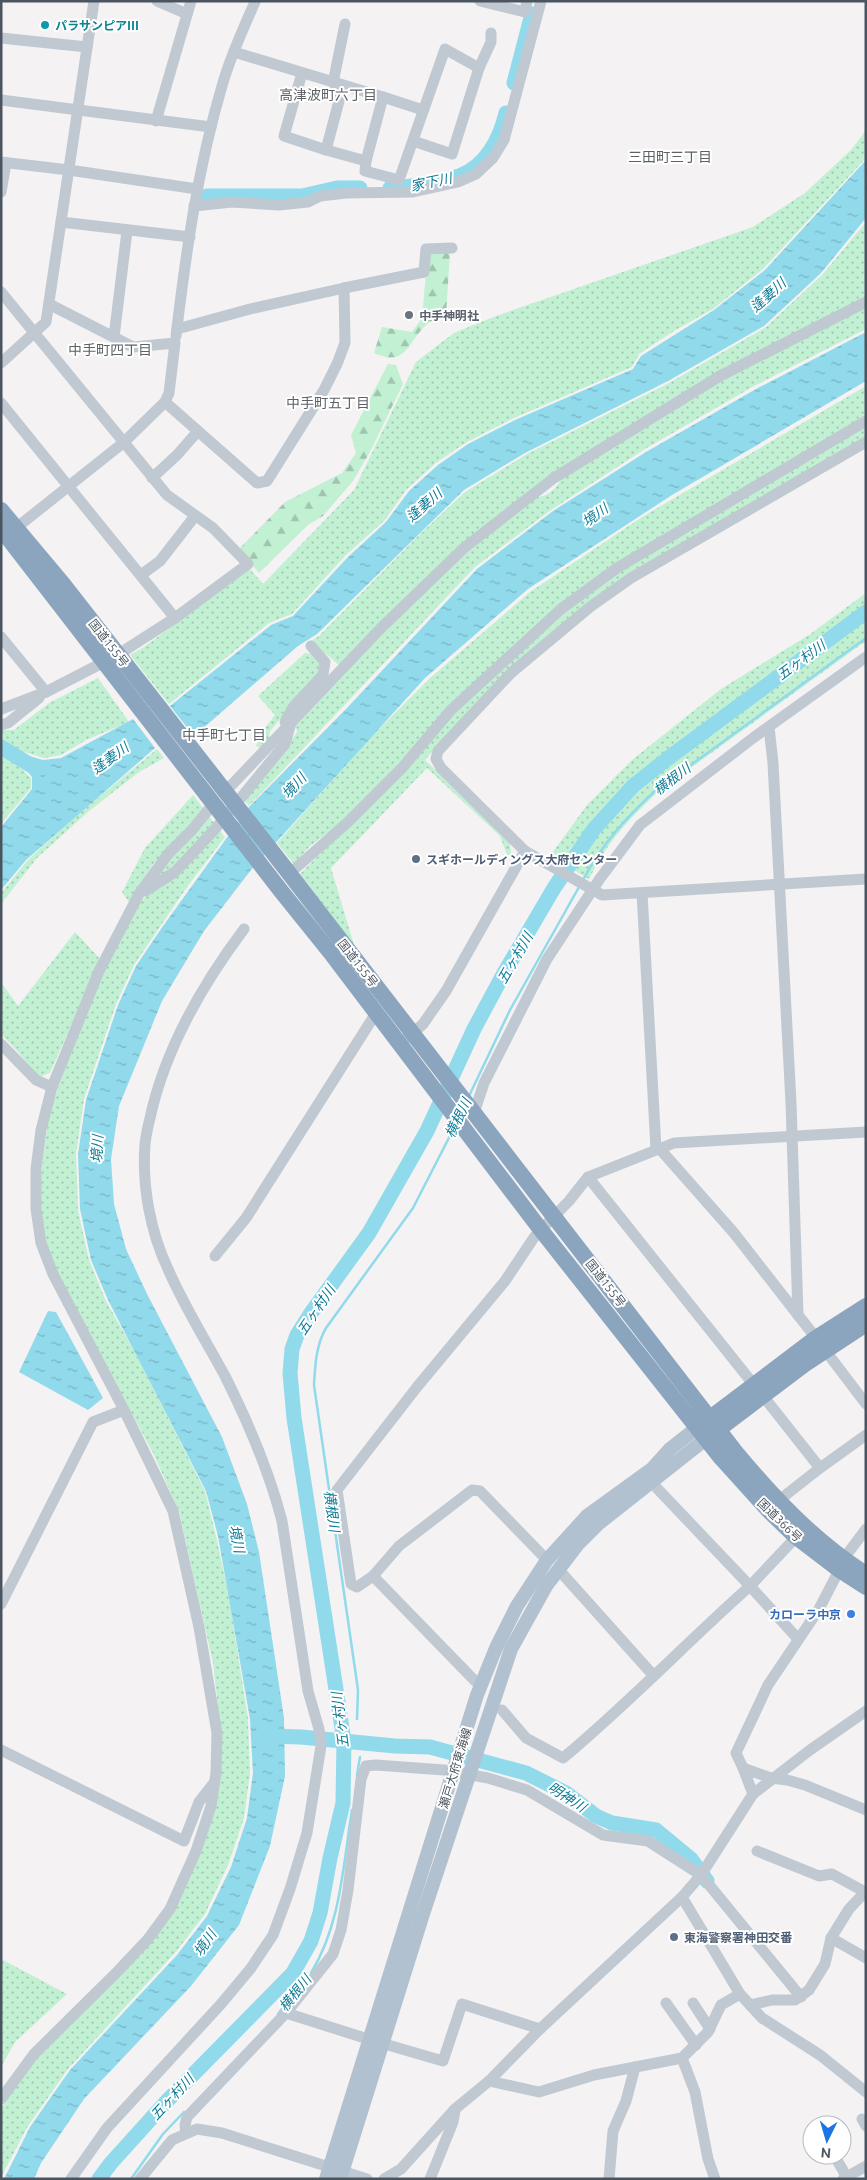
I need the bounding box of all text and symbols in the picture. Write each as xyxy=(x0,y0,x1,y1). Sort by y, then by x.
marker: パラサンピアⅢ xyxy=(39,19,51,31)
place label: パラサンピアⅢ xyxy=(55,19,139,32)
district label: 高津波町六丁目 xyxy=(279,87,377,103)
district label: 三田町三丁目 xyxy=(628,149,712,165)
water label: 家下川 xyxy=(409,169,455,194)
water label: 逢妻川 xyxy=(747,274,790,315)
marker: 中手神明社 xyxy=(403,309,415,321)
place label: 中手神明社 xyxy=(419,309,479,322)
district label: 中手町四丁目 xyxy=(68,342,152,358)
district label: 中手町五丁目 xyxy=(286,395,370,411)
water label: 逢妻川 xyxy=(403,484,447,525)
water label: 境川 xyxy=(579,499,613,530)
street label: 国道155号 xyxy=(87,617,131,669)
water label: 五ヶ村川 xyxy=(774,636,830,683)
district label: 中手町七丁目 xyxy=(182,727,266,743)
water label: 逢妻川 xyxy=(88,738,133,777)
water label: 横根川 xyxy=(650,759,695,798)
water label: 境川 xyxy=(279,769,311,802)
marker: スギホールディングス大府センター xyxy=(410,853,422,865)
place label: スギホールディングス大府センター xyxy=(426,853,617,866)
water label: 五ヶ村川 xyxy=(494,928,537,986)
street label: 国道155号 xyxy=(336,937,380,989)
water label: 横根川 xyxy=(442,1094,475,1140)
water label: 境川 xyxy=(88,1133,106,1163)
street label: 国道155号 xyxy=(584,1257,628,1309)
water label: 五ヶ村川 xyxy=(294,1281,339,1338)
water label: 横根川 xyxy=(321,1489,343,1535)
street label: 国道366号 xyxy=(755,1496,805,1544)
water label: 境川 xyxy=(226,1524,248,1556)
place label: カローラ中京 xyxy=(769,1608,841,1621)
marker: カローラ中京 xyxy=(845,1608,857,1620)
water label: 五ヶ村川 xyxy=(328,1689,351,1749)
street label: 瀬戸大府東海線 xyxy=(437,1726,473,1810)
water label: 明神川 xyxy=(545,1779,591,1816)
water label: 境川 xyxy=(190,1925,221,1959)
marker: 東海警察署神田交番 xyxy=(668,1931,680,1943)
place label: 東海警察署神田交番 xyxy=(684,1931,793,1944)
water label: 横根川 xyxy=(276,1970,316,2014)
water label: 五ヶ村川 xyxy=(147,2070,198,2123)
north arrow xyxy=(802,2115,852,2165)
text: N xyxy=(820,2145,832,2161)

